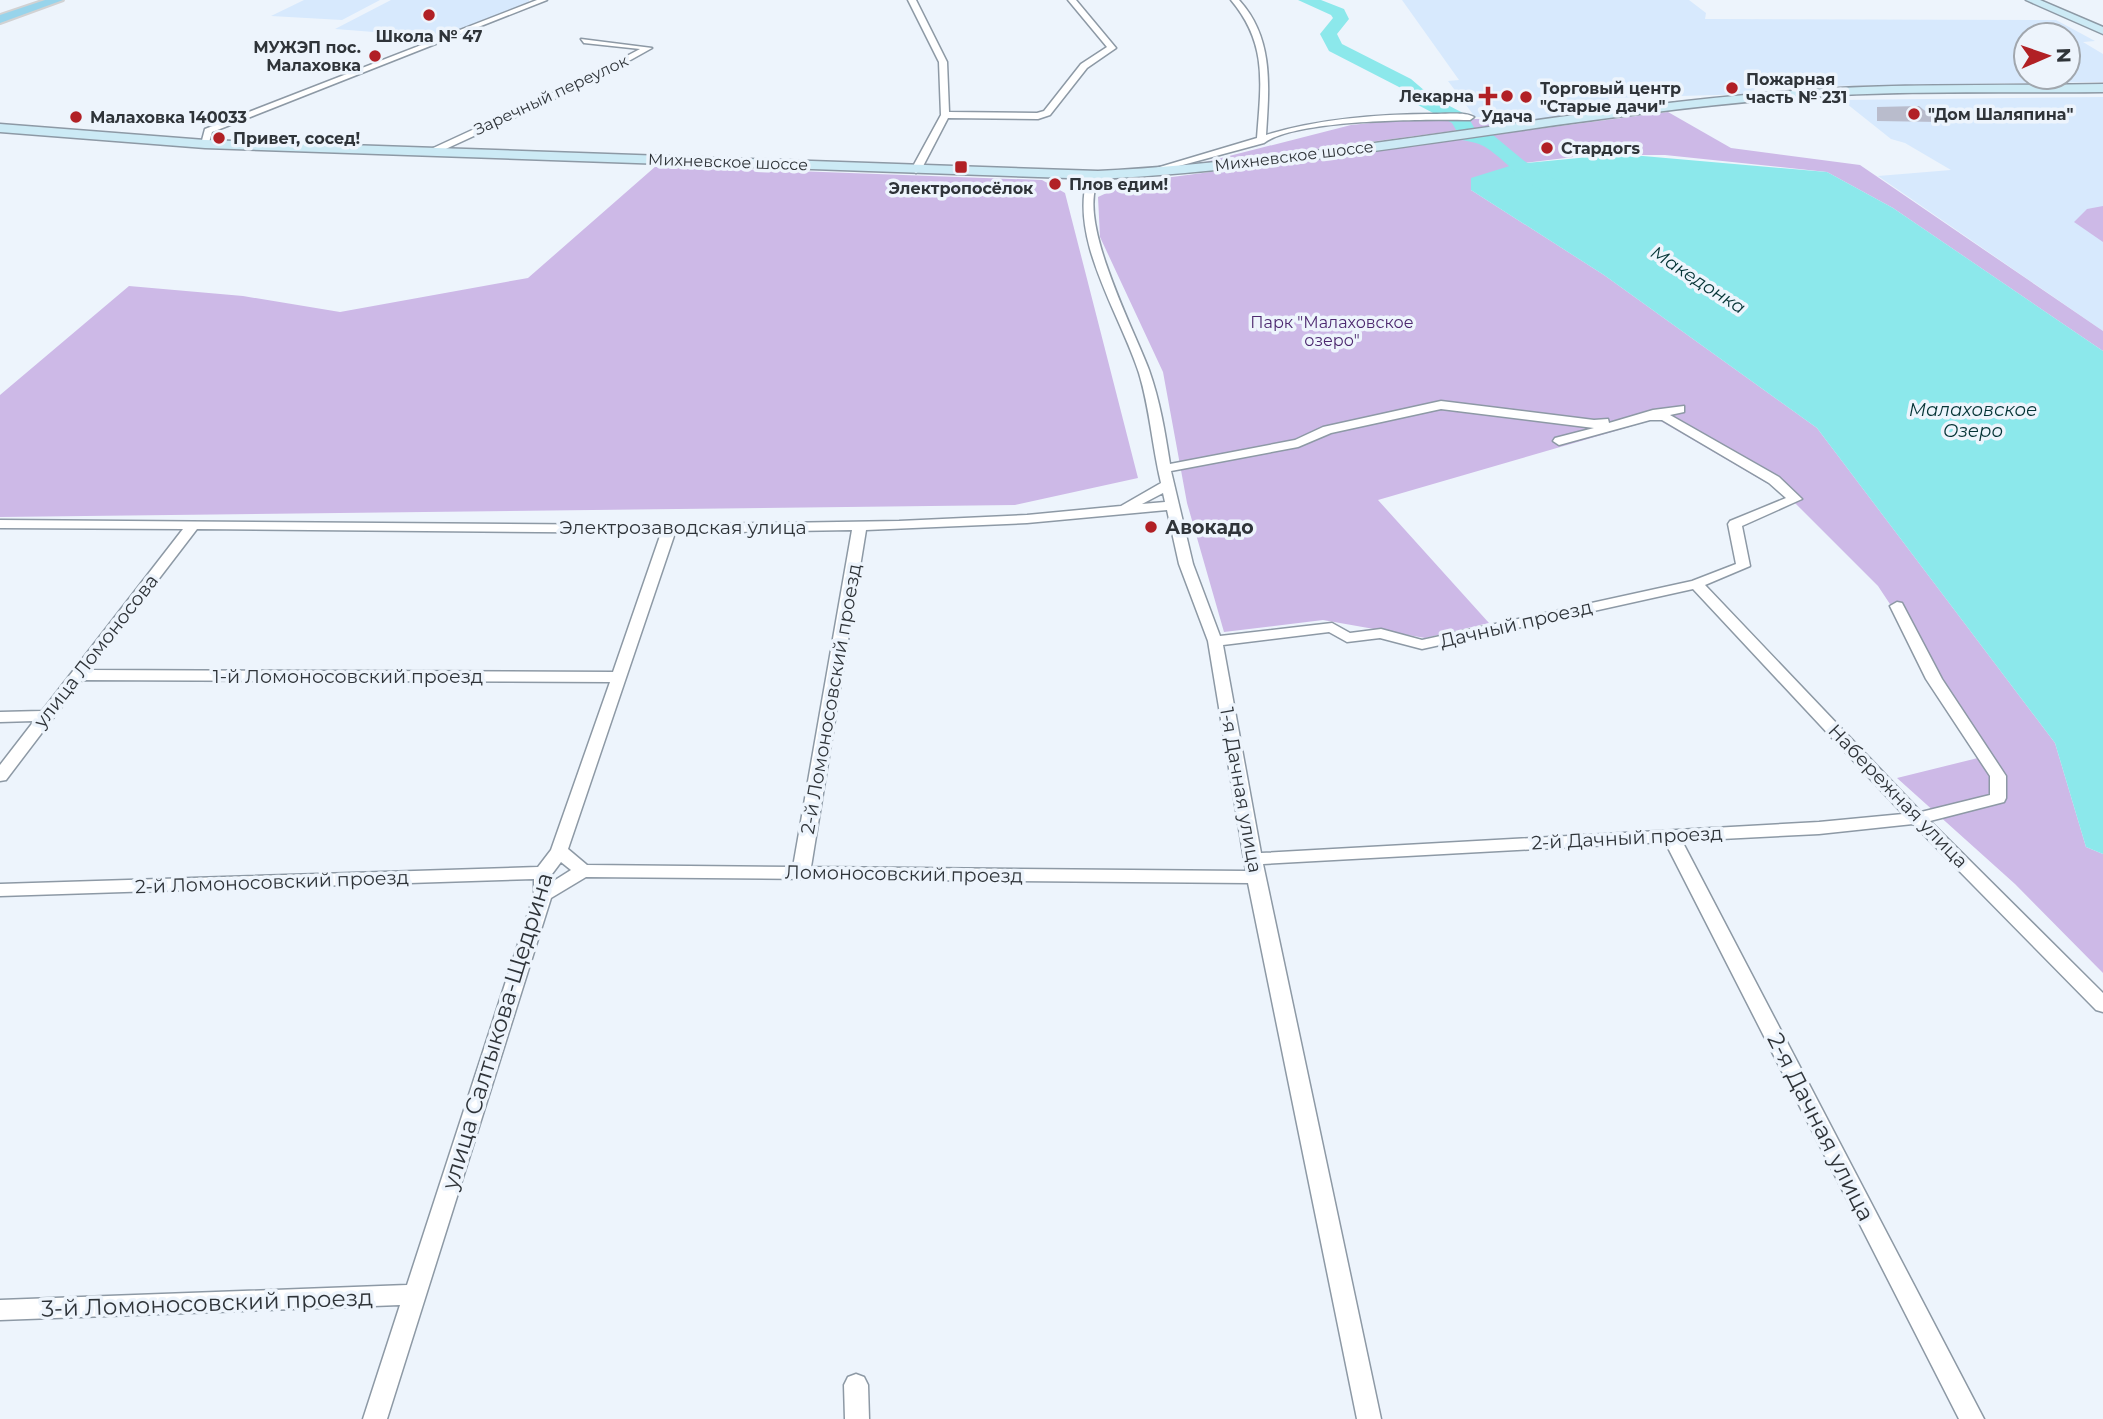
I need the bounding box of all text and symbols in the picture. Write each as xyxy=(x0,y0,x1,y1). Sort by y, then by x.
marker: Школа № 47 xyxy=(421,7,437,23)
north arrow xyxy=(2012,21,2082,91)
place label: Школа № 47 xyxy=(375,27,483,46)
place label: МУЖЭП пос. Малаховка xyxy=(253,38,361,75)
text: N xyxy=(2052,47,2075,64)
marker: МУЖЭП пос. Малаховка xyxy=(367,48,383,64)
street label: Заречный переулок xyxy=(471,51,632,139)
place label: Пожарная часть № 231 xyxy=(1746,70,1847,107)
place label: Торговый центр "Старые дачи" xyxy=(1540,79,1681,116)
marker: Пожарная часть № 231 xyxy=(1724,80,1740,96)
place label: Лекарна xyxy=(1399,87,1474,106)
marker: Лекарна xyxy=(1480,88,1496,104)
marker: Удача xyxy=(1499,88,1515,104)
marker: Торговый центр "Старые дачи" xyxy=(1518,89,1534,105)
place label: "Дом Шаляпина" xyxy=(1928,105,2073,124)
marker: "Дом Шаляпина" xyxy=(1906,106,1922,122)
place label: Удача xyxy=(1481,107,1533,126)
place label: Малаховка 140033 xyxy=(90,108,247,127)
marker: Малаховка 140033 xyxy=(68,109,84,125)
place label: Привет, сосед! xyxy=(233,129,360,148)
marker: Привет, сосед! xyxy=(211,130,227,146)
street label: Михневское шоссе xyxy=(1213,137,1375,175)
place label: Стардогs xyxy=(1561,139,1640,158)
marker: Стардогs xyxy=(1539,140,1555,156)
street label: Михневское шоссе xyxy=(648,150,808,174)
marker: Электропосёлок xyxy=(953,159,969,175)
place label: Плов едим! xyxy=(1069,175,1168,194)
marker: Плов едим! xyxy=(1047,176,1063,192)
place label: Электропосёлок xyxy=(889,179,1034,198)
water label: Македонка xyxy=(1646,241,1750,319)
park label: Парк "Малаховское озеро" xyxy=(1250,313,1414,350)
water label: Малаховское Озеро xyxy=(1909,399,2037,442)
street label: Электрозаводская улица xyxy=(559,516,807,539)
place label: Авокадо xyxy=(1165,516,1254,539)
marker: Авокадо xyxy=(1143,519,1159,535)
street label: 2-й Ломоносовский проезд xyxy=(796,562,866,836)
street label: улица Ломоносова xyxy=(28,570,163,733)
street label: Дачный проезд xyxy=(1438,595,1594,653)
street label: 1-й Ломоносовский проезд xyxy=(213,665,483,688)
street label: 1-я Дачная улица xyxy=(1215,706,1267,874)
street label: Набережная улица xyxy=(1823,719,1973,873)
street label: 2-й Дачный проезд xyxy=(1531,822,1723,854)
street label: Ломоносовский проезд xyxy=(785,860,1023,888)
street label: 2-й Ломоносовский проезд xyxy=(135,866,409,898)
street label: улица Салтыкова-Щедрина xyxy=(435,869,559,1194)
street label: 2-я Дачная улица xyxy=(1761,1028,1881,1226)
street label: 3-й Ломоносовский проезд xyxy=(41,1283,373,1323)

